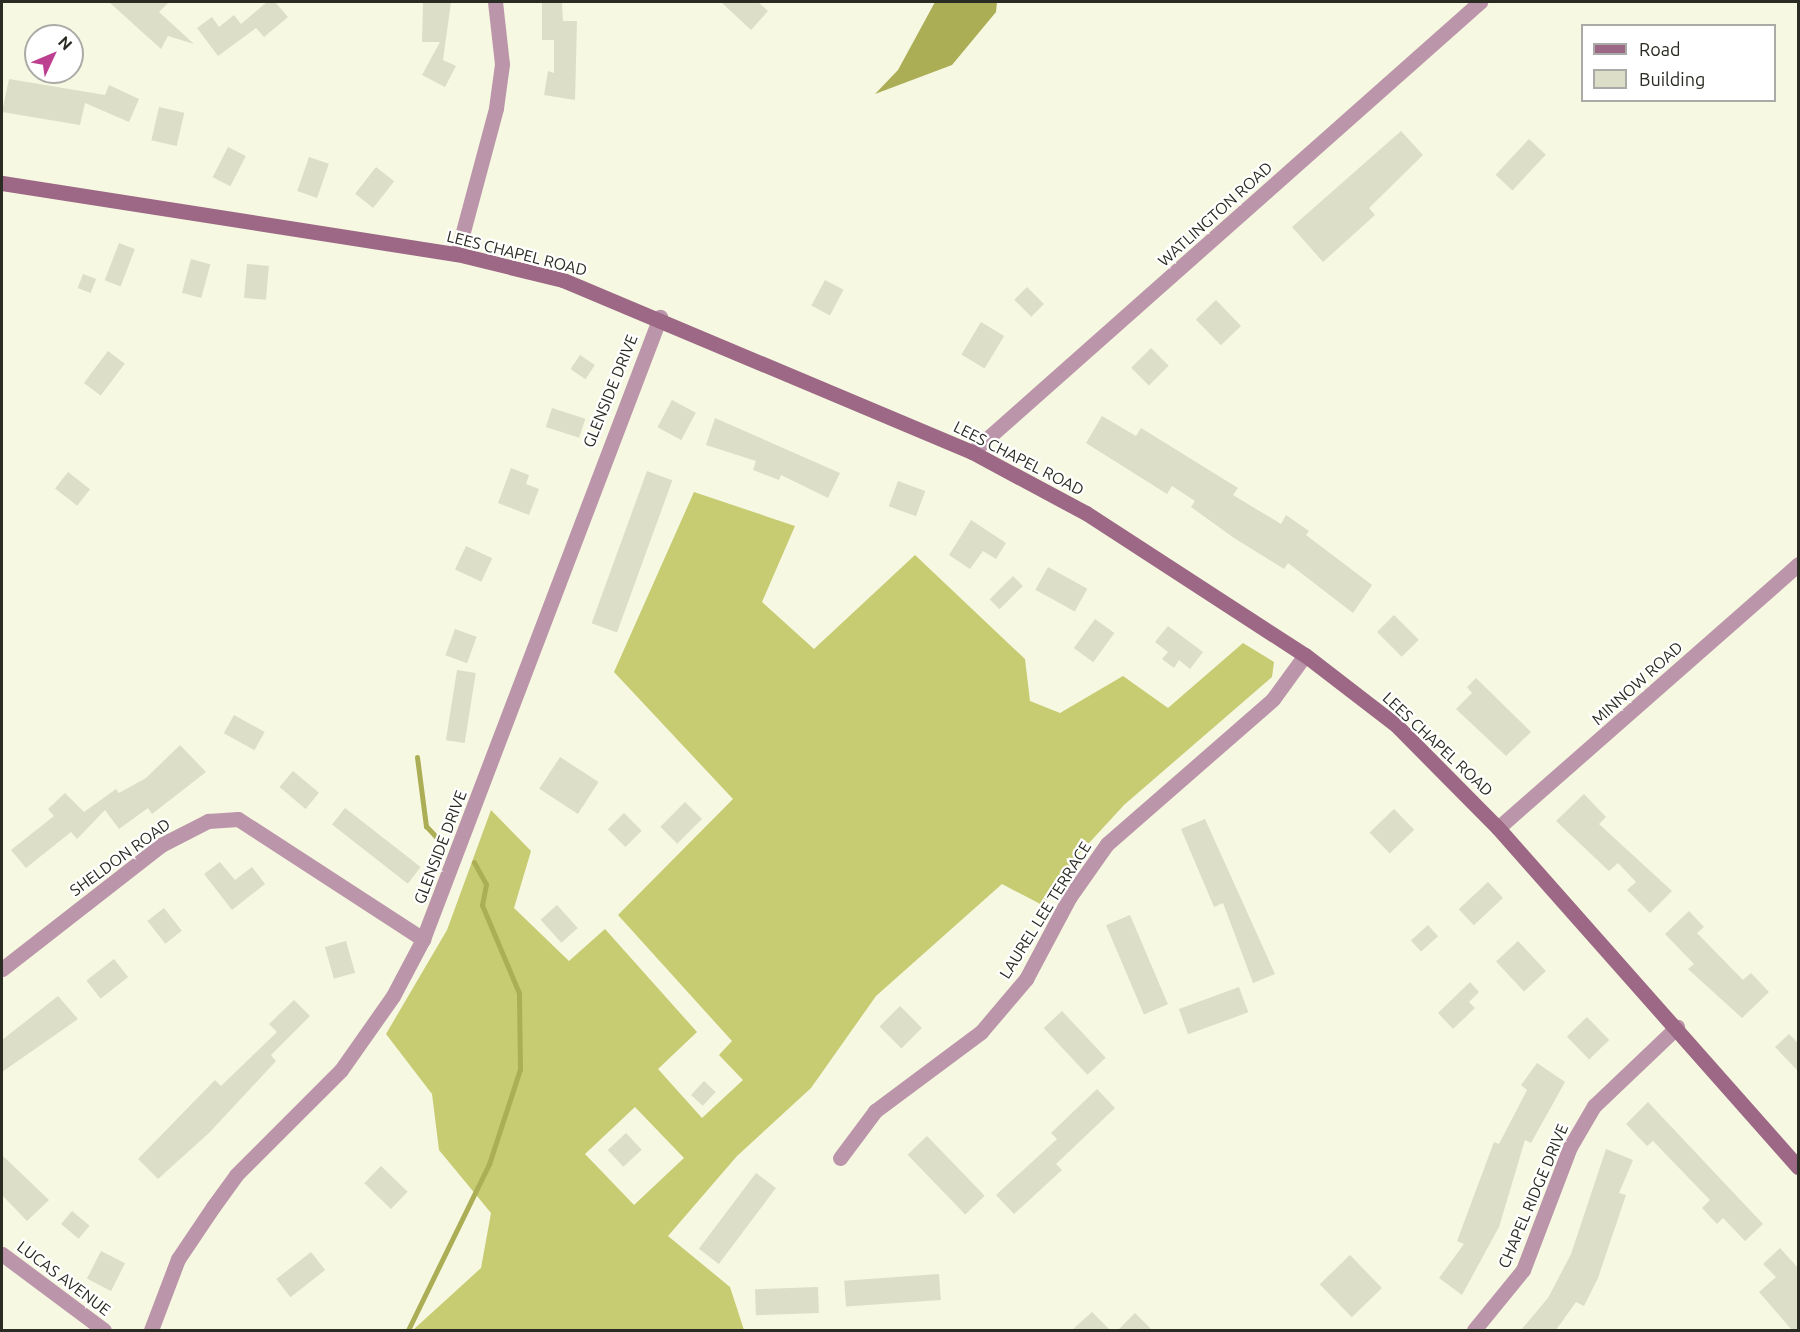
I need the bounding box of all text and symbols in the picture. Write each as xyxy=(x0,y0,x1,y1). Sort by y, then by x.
north arrow xyxy=(24,24,84,84)
legend xyxy=(1581,24,1776,102)
text: N xyxy=(55,32,76,53)
text: Road xyxy=(1639,39,1681,59)
text: Building xyxy=(1639,69,1705,89)
street label: WATLINGTON ROAD xyxy=(1154,158,1276,270)
street label: LEES CHAPEL ROAD xyxy=(445,226,589,280)
street label: GLENSIDE DRIVE xyxy=(579,332,641,450)
street label: LEES CHAPEL ROAD xyxy=(951,417,1087,499)
street label: MINNOW ROAD xyxy=(1588,637,1686,729)
street label: LEES CHAPEL ROAD xyxy=(1379,688,1497,800)
street label: GLENSIDE DRIVE xyxy=(410,788,470,906)
street label: SHELDON ROAD xyxy=(66,814,174,900)
street label: LAUREL LEE TERRACE xyxy=(995,838,1095,982)
street label: CHAPEL RIDGE DRIVE xyxy=(1494,1121,1572,1271)
street label: LUCAS AVENUE xyxy=(14,1237,114,1319)

